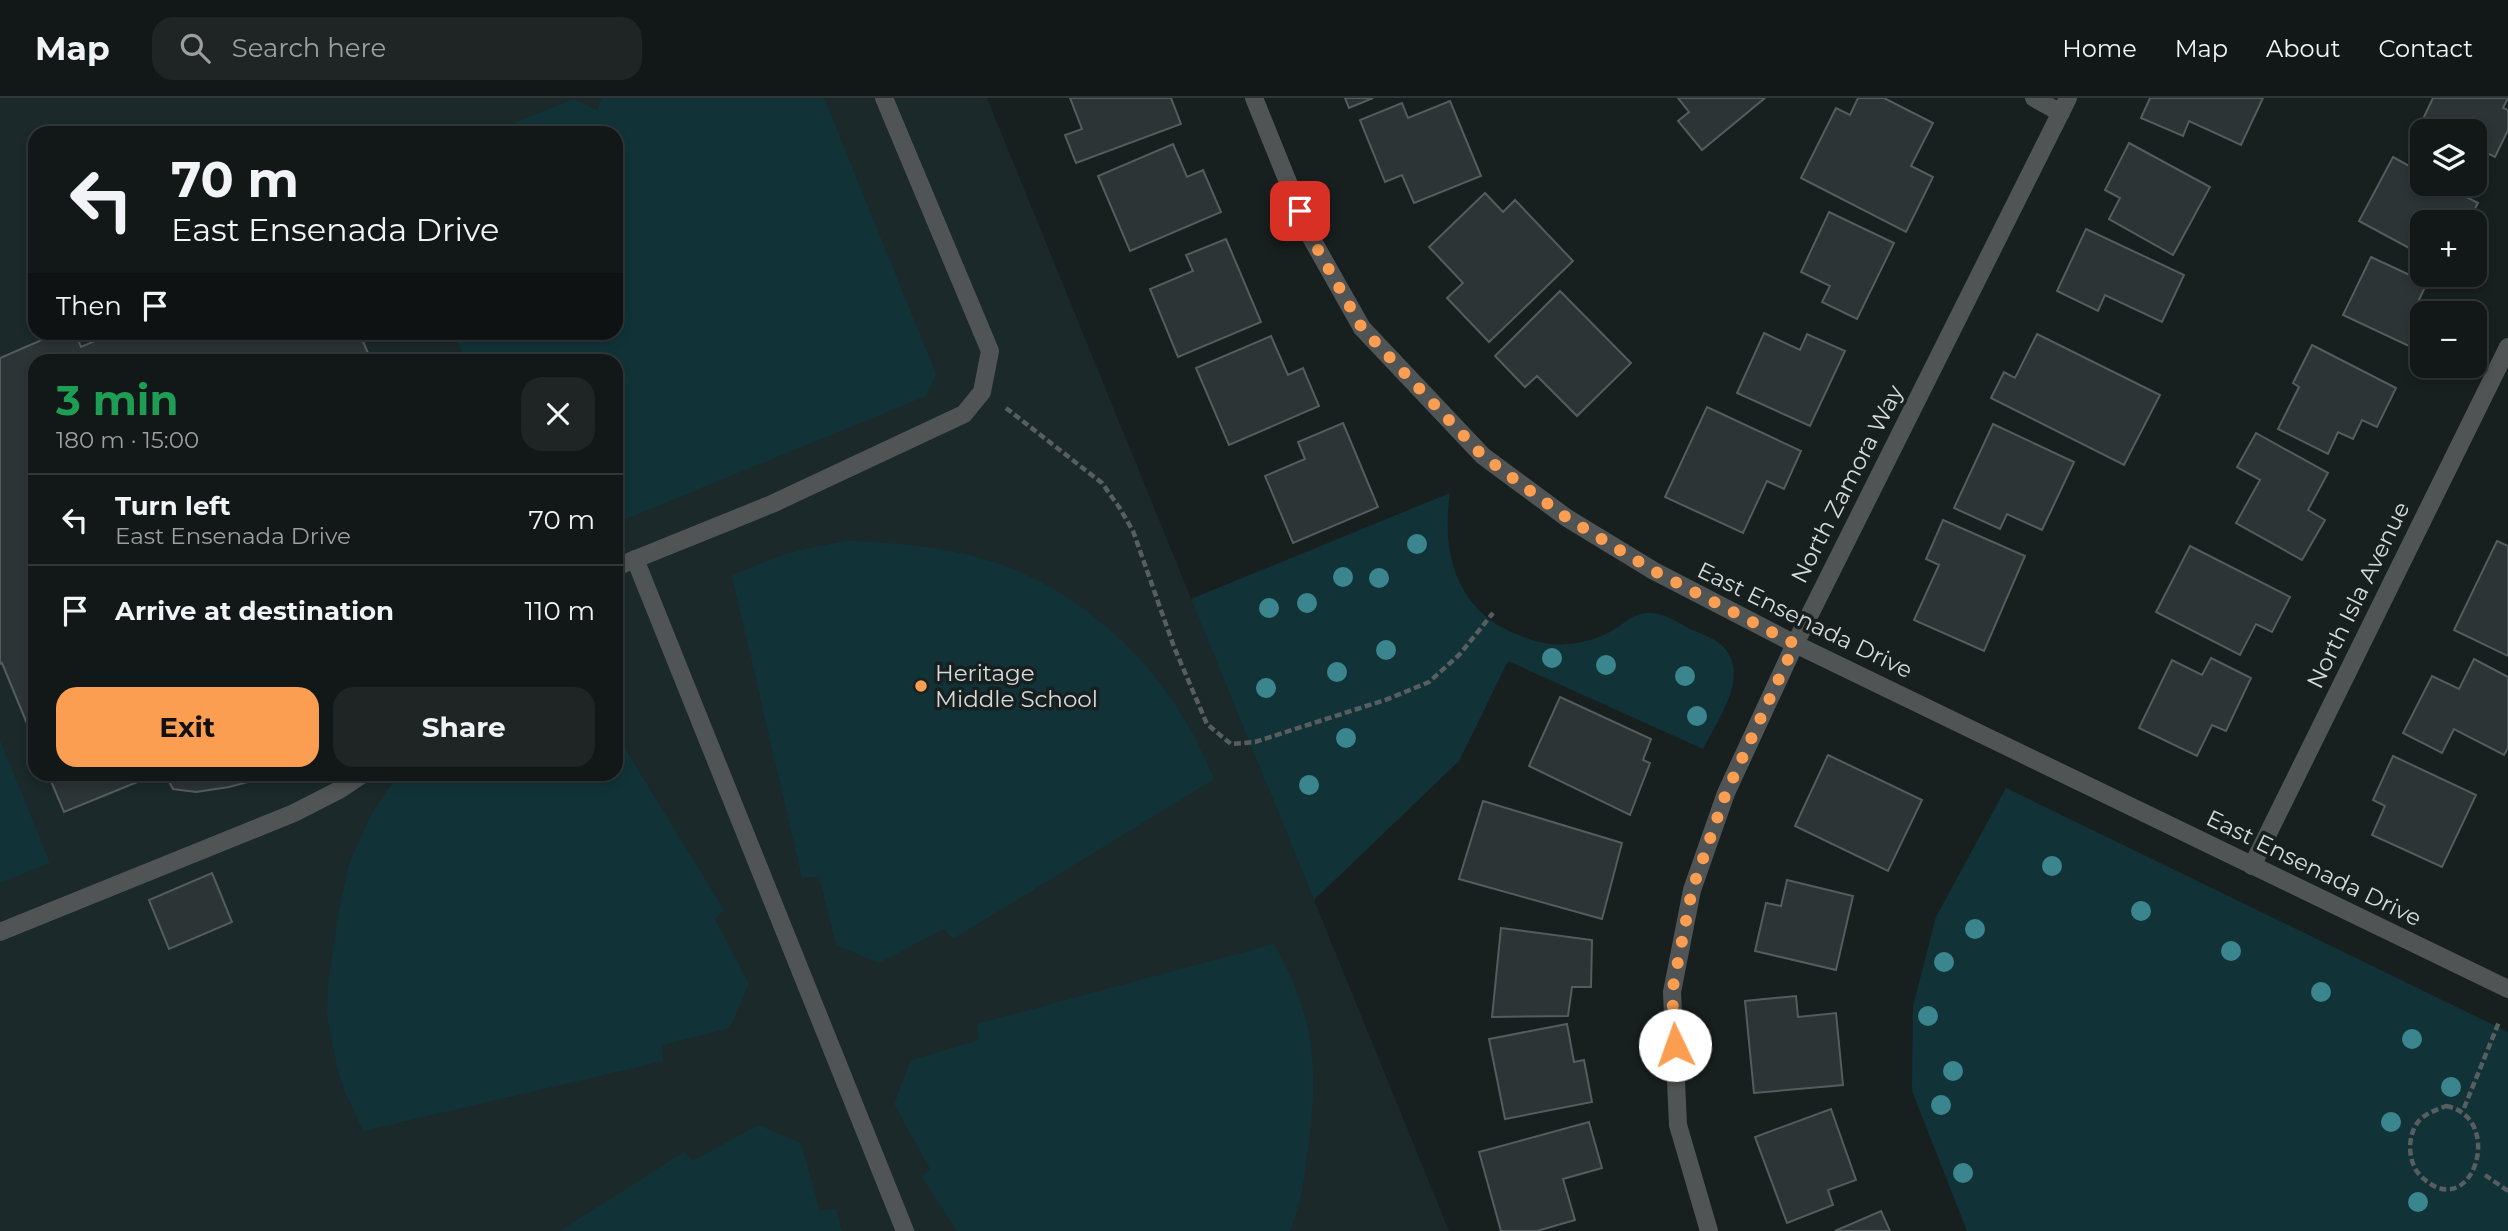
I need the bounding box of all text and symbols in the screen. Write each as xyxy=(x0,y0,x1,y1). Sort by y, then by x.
search box xyxy=(152,17,642,80)
text: Map xyxy=(35,28,110,68)
icon: search xyxy=(176,29,214,67)
text: Search here xyxy=(232,32,386,64)
text: Home xyxy=(2062,34,2137,63)
text: Map xyxy=(2175,34,2228,63)
text: About xyxy=(2266,34,2340,63)
text: Contact xyxy=(2378,34,2473,63)
map controls xyxy=(2410,119,2487,378)
button: layers xyxy=(2410,119,2487,196)
text: 70 m xyxy=(171,150,299,209)
icon: left xyxy=(56,154,147,245)
pin xyxy=(1270,181,1330,241)
icon: arrive xyxy=(1281,192,1319,230)
text: East Ensenada Drive xyxy=(171,210,499,249)
button: + xyxy=(2410,210,2487,287)
icon: arrive xyxy=(136,287,174,325)
text: Then xyxy=(56,290,122,322)
button: − xyxy=(2410,301,2487,378)
text: 3 min xyxy=(56,374,178,426)
button: close xyxy=(521,377,595,451)
street label: North Zamora Way xyxy=(1785,380,1909,588)
text: 180 m · 15:00 xyxy=(56,426,199,454)
text: Turn left xyxy=(115,490,231,522)
street label: North Isla Avenue xyxy=(2301,497,2415,693)
icon: left xyxy=(56,501,94,539)
text: 70 m xyxy=(529,504,595,536)
text: East Ensenada Drive xyxy=(115,522,351,550)
street label: East Ensenada Drive xyxy=(1693,556,1917,684)
icon: arrive xyxy=(56,592,94,630)
text: Arrive at destination xyxy=(115,595,394,627)
text: 110 m xyxy=(525,595,595,627)
place label: Heritage Middle School xyxy=(935,659,1098,713)
marker: Heritage Middle School xyxy=(913,678,929,694)
button: Exit xyxy=(56,687,319,767)
button: Share xyxy=(333,687,595,767)
street label: East Ensenada Drive xyxy=(2202,804,2426,932)
position arrow xyxy=(1638,1008,1712,1082)

